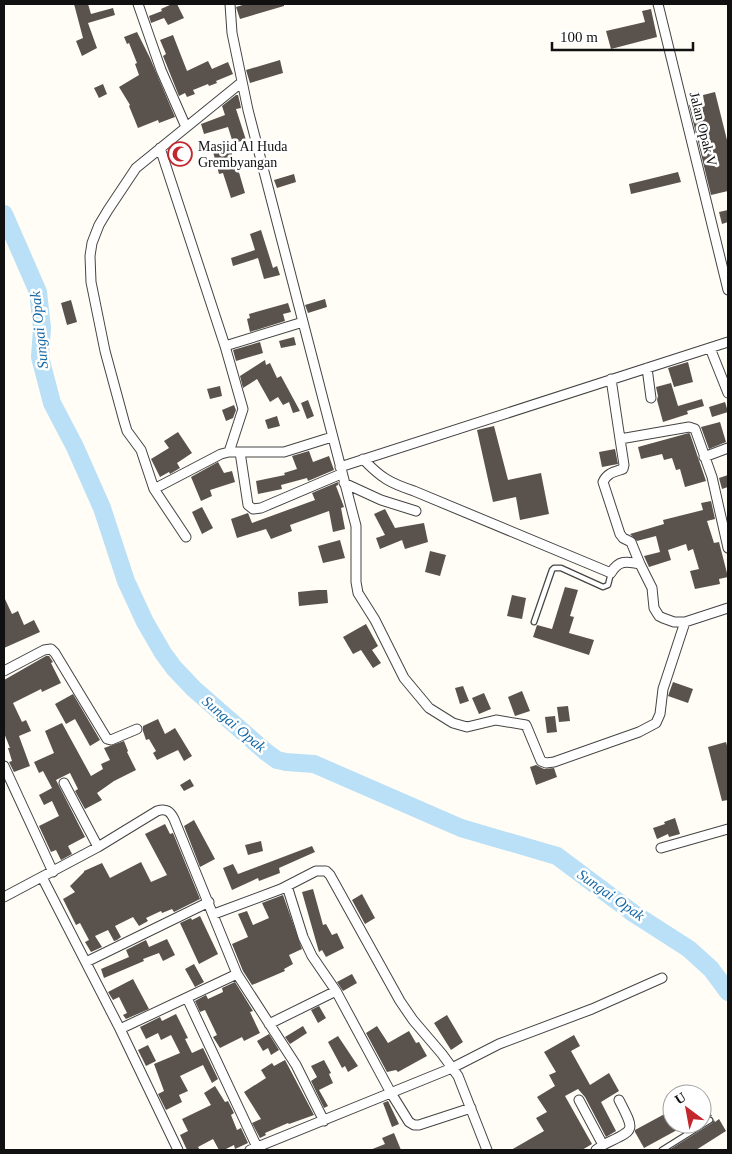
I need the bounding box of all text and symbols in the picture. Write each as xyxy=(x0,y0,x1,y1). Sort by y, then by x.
scale bar xyxy=(552,20,693,52)
text: 100 m xyxy=(560,29,598,45)
street label: Jalan Opak V xyxy=(687,90,719,168)
place label: Masjid Al Huda Grembyangan xyxy=(198,139,288,170)
mosque icon: Masjid Al Huda Grembyangan xyxy=(167,141,193,167)
water label: Sungai Opak xyxy=(27,290,51,370)
water label: Sungai Opak xyxy=(199,693,269,755)
water label: Sungai Opak xyxy=(574,866,648,924)
north arrow xyxy=(662,1084,712,1134)
text: U xyxy=(672,1089,689,1107)

